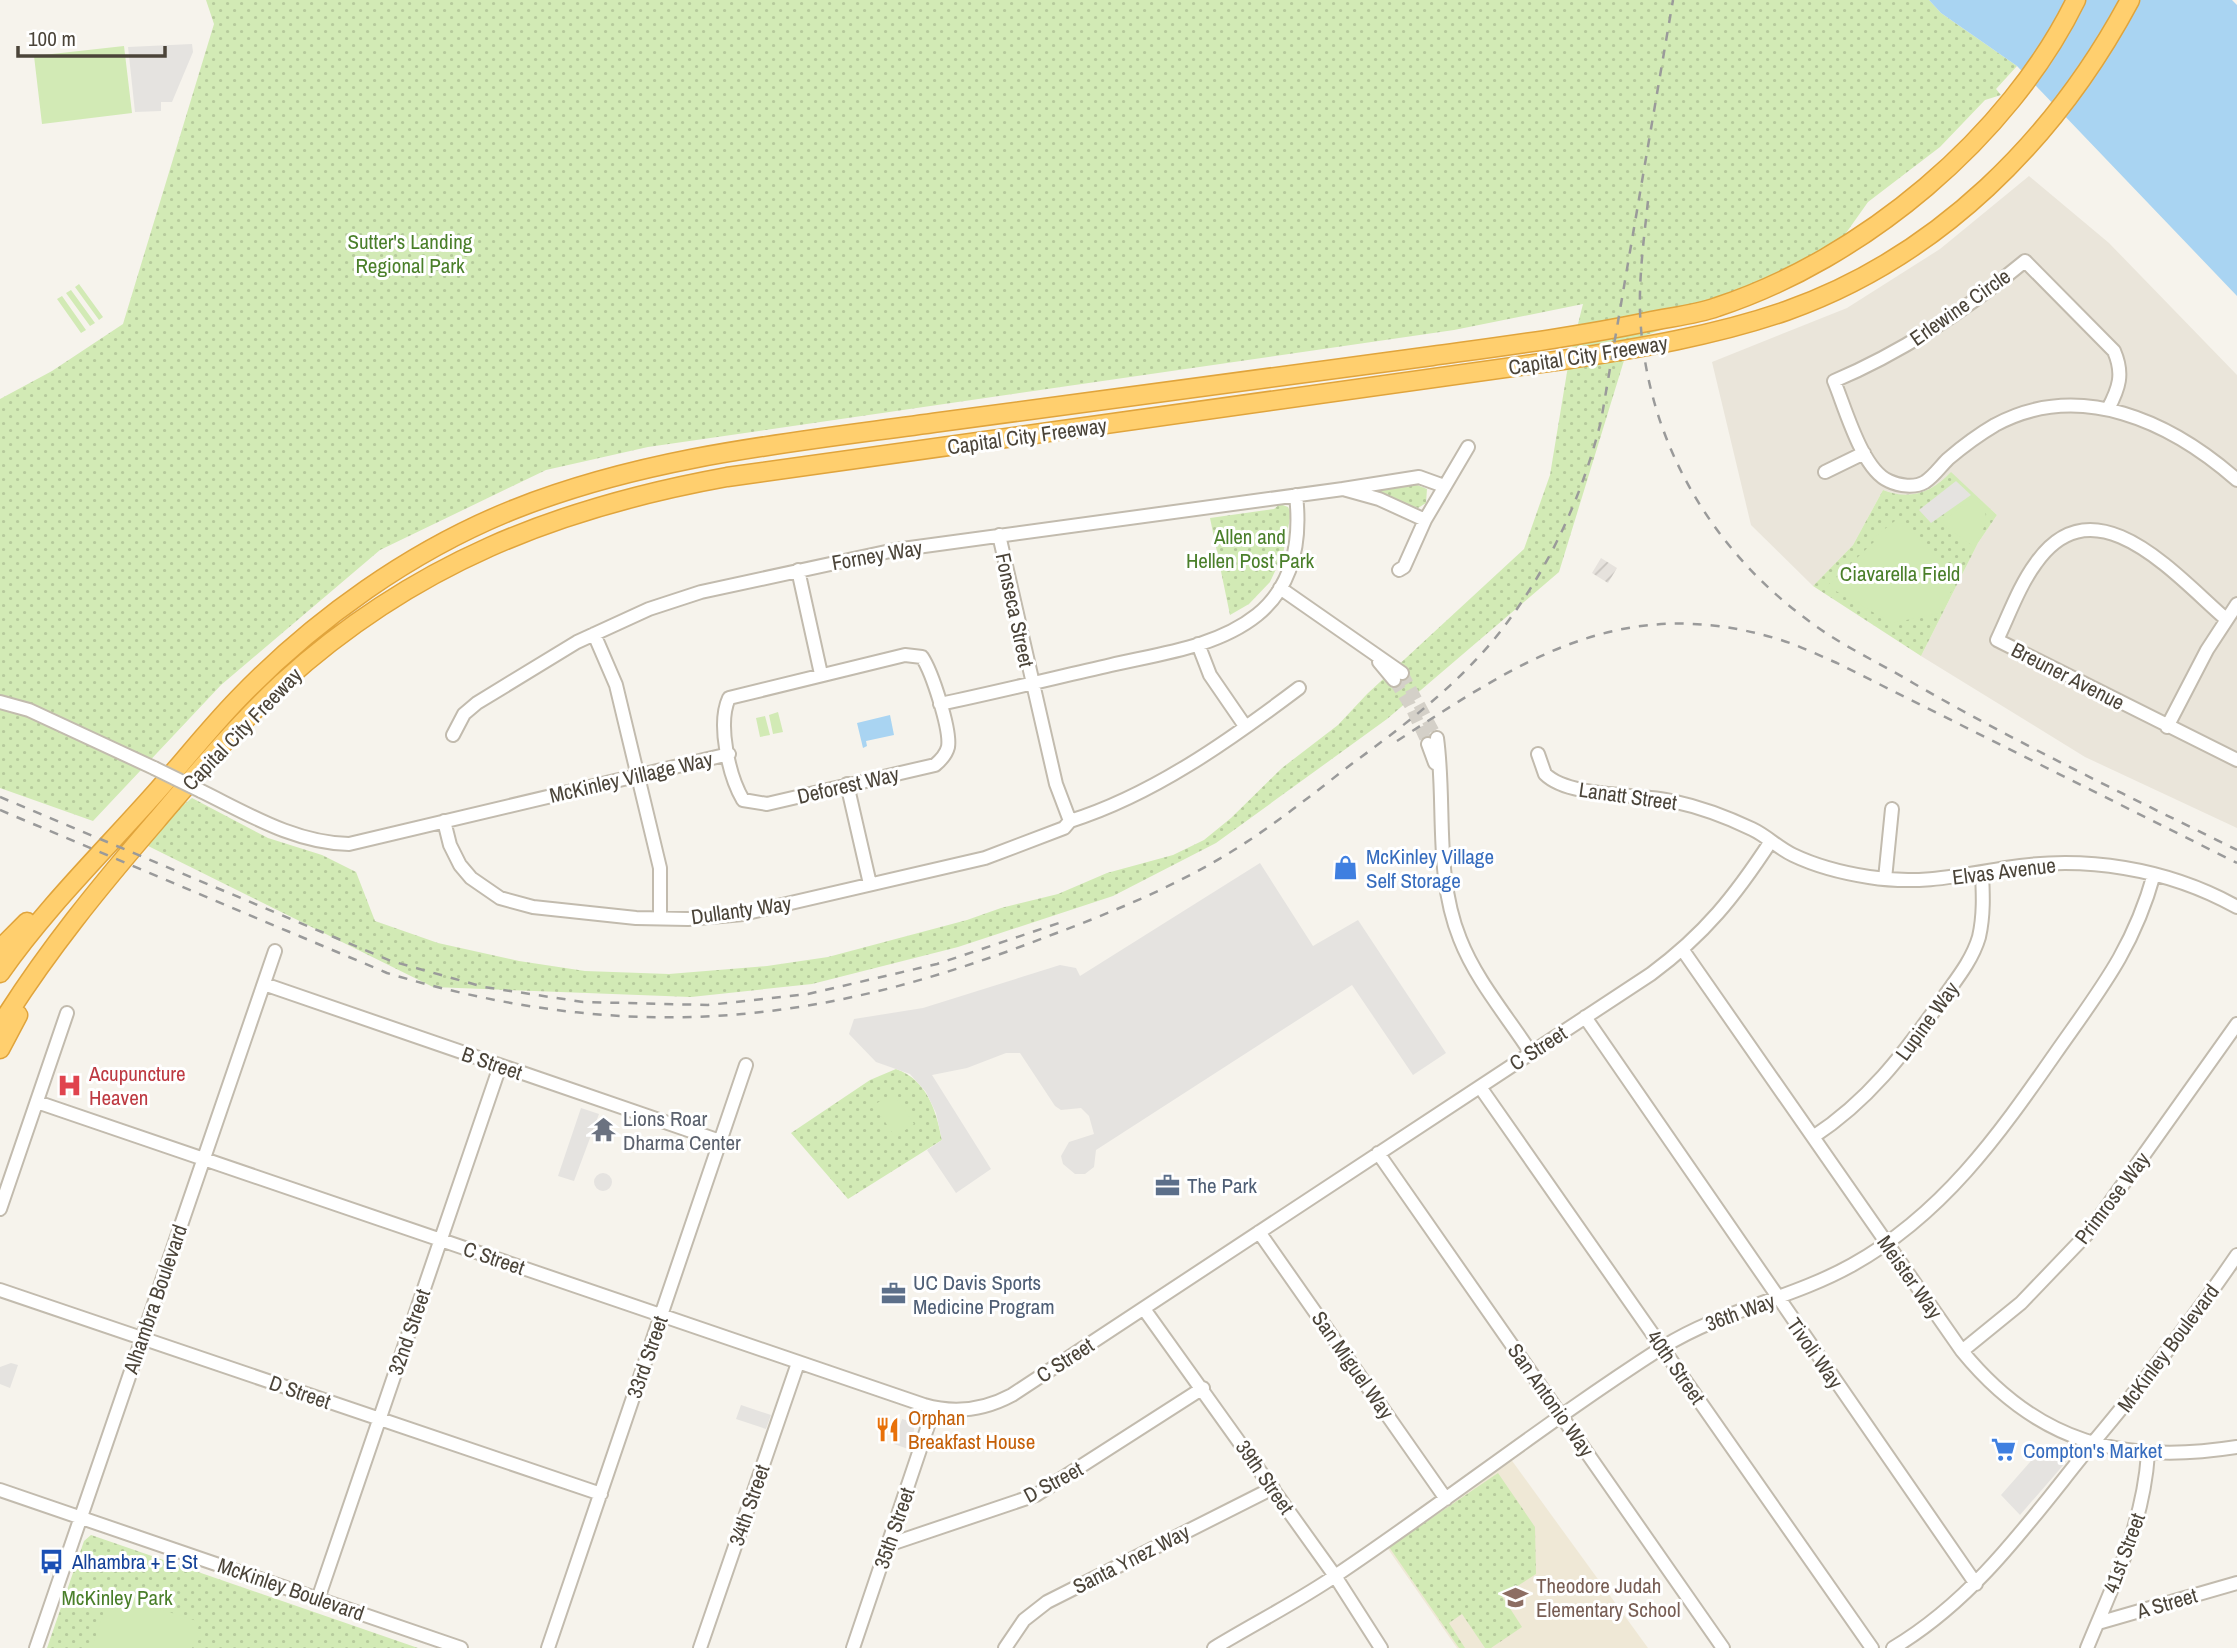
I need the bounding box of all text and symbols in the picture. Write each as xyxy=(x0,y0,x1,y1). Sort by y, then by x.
scale bar xyxy=(18,14,164,58)
text: 100 m xyxy=(28,24,76,53)
park label: Sutter's Landing Regional Park xyxy=(348,227,473,280)
street label: Erlewine Circle xyxy=(1904,262,2016,352)
street label: Capital City Freeway xyxy=(1506,328,1670,382)
street label: Capital City Freeway xyxy=(945,410,1109,462)
park label: Allen and Hellen Post Park xyxy=(1186,522,1315,575)
street label: Forney Way xyxy=(829,533,925,577)
street label: Fonseca Street xyxy=(989,550,1041,670)
park label: Ciavarella Field xyxy=(1840,559,1960,588)
street label: Breuner Avenue xyxy=(2007,635,2129,717)
street label: Capital City Freeway xyxy=(176,661,309,797)
street label: McKinley Village Way xyxy=(547,744,716,810)
street label: Deforest Way xyxy=(794,759,902,811)
street label: Lanatt Street xyxy=(1577,775,1679,817)
place label: McKinley Village Self Storage xyxy=(1366,842,1494,895)
street label: Elvas Avenue xyxy=(1951,850,2057,892)
shop icon: McKinley Village Self Storage xyxy=(1332,854,1360,882)
street label: Dullanty Way xyxy=(689,889,793,931)
street label: Lupine Way xyxy=(1888,975,1966,1066)
street label: C Street xyxy=(1504,1019,1573,1077)
street label: B Street xyxy=(458,1039,526,1087)
place label: Acupuncture Heaven xyxy=(88,1059,186,1112)
hospital icon: Acupuncture Heaven xyxy=(55,1071,83,1099)
place label: Lions Roar Dharma Center xyxy=(623,1104,741,1157)
temple icon: Lions Roar Dharma Center xyxy=(589,1116,617,1144)
street label: Primrose Way xyxy=(2068,1146,2156,1250)
office icon: The Park xyxy=(1153,1171,1181,1199)
place label: The Park xyxy=(1187,1171,1257,1200)
street label: Alhambra Boulevard xyxy=(116,1221,194,1378)
street label: Meister Way xyxy=(1871,1229,1950,1325)
street label: C Street xyxy=(459,1234,529,1282)
place label: UC Davis Sports Medicine Program xyxy=(913,1268,1055,1321)
street label: McKinley Boulevard xyxy=(2110,1278,2226,1418)
office icon: UC Davis Sports Medicine Program xyxy=(879,1280,907,1308)
street label: 32nd Street xyxy=(381,1285,437,1379)
street label: 36th Way xyxy=(1701,1286,1779,1338)
street label: San Miguel Way xyxy=(1305,1305,1401,1425)
street label: 33rd Street xyxy=(619,1312,675,1402)
street label: Tivoli Way xyxy=(1780,1312,1850,1395)
street label: 40th Street xyxy=(1640,1324,1712,1410)
street label: C Street xyxy=(1031,1331,1100,1389)
street label: San Antonio Way xyxy=(1501,1337,1601,1463)
street label: D Street xyxy=(265,1368,335,1416)
place label: Orphan Breakfast House xyxy=(908,1403,1035,1456)
restaurant icon: Orphan Breakfast House xyxy=(874,1415,902,1443)
street label: 39th Street xyxy=(1229,1434,1301,1520)
supermarket icon: Compton's Market xyxy=(1989,1436,2017,1464)
place label: Compton's Market xyxy=(2023,1436,2162,1465)
street label: D Street xyxy=(1018,1454,1088,1510)
street label: 34th Street xyxy=(722,1460,776,1550)
street label: 35th Street xyxy=(867,1483,921,1573)
street label: 41st Street xyxy=(2096,1509,2152,1597)
street label: Santa Ynez Way xyxy=(1068,1517,1195,1601)
bus stop icon: Alhambra + E St xyxy=(38,1547,66,1575)
place label: Alhambra + E St xyxy=(71,1547,198,1576)
street label: McKinley Boulevard xyxy=(214,1550,368,1628)
place label: Theodore Judah Elementary School xyxy=(1536,1571,1681,1624)
street label: A Street xyxy=(2133,1581,2201,1626)
park label: McKinley Park xyxy=(61,1583,173,1612)
school or university icon: Theodore Judah Elementary School xyxy=(1502,1583,1530,1611)

